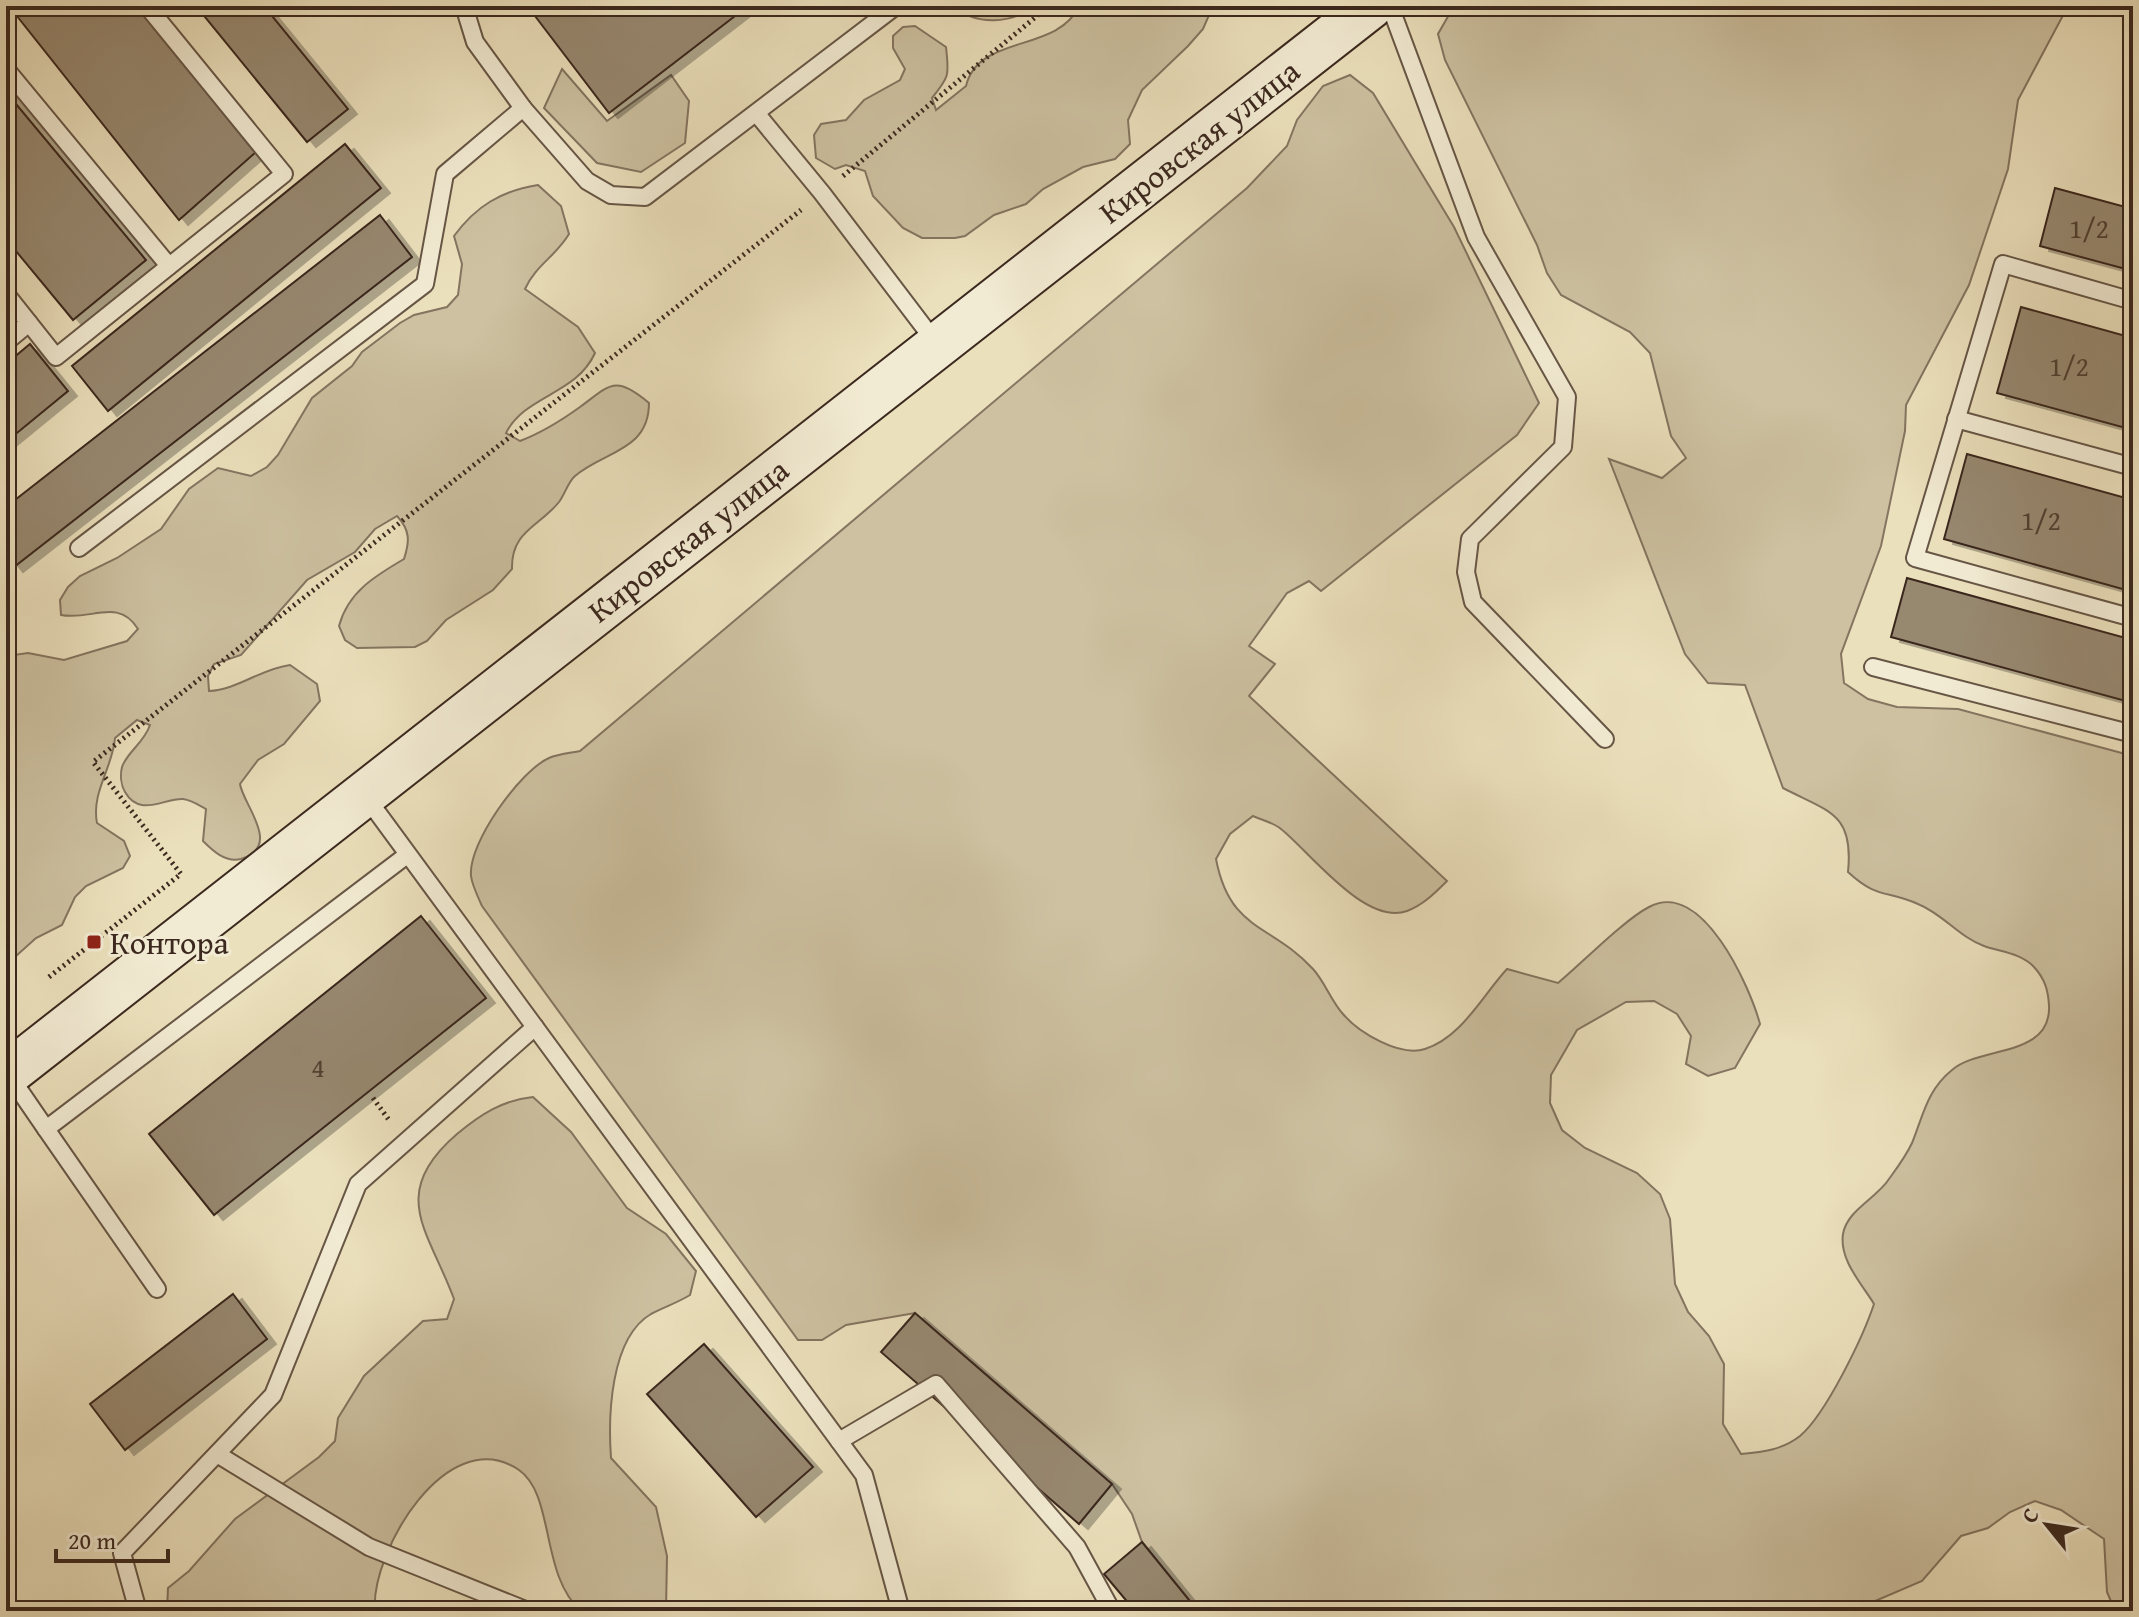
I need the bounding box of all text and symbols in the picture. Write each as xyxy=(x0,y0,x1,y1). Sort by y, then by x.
street label: Кировская улица xyxy=(1089,47,1310,235)
house number: 1/2 xyxy=(2069,207,2109,248)
house number: 1/2 xyxy=(2049,345,2089,386)
street label: Кировская улица xyxy=(578,446,799,634)
house number: 1/2 xyxy=(2021,499,2061,540)
place label: Контора xyxy=(110,919,230,966)
marker: Контора xyxy=(85,933,103,951)
house number: 4 xyxy=(311,1046,325,1087)
north arrow xyxy=(2007,1485,2087,1565)
text: С xyxy=(2013,1502,2047,1528)
scale bar xyxy=(56,1513,168,1563)
text: 20 m xyxy=(68,1523,116,1558)

